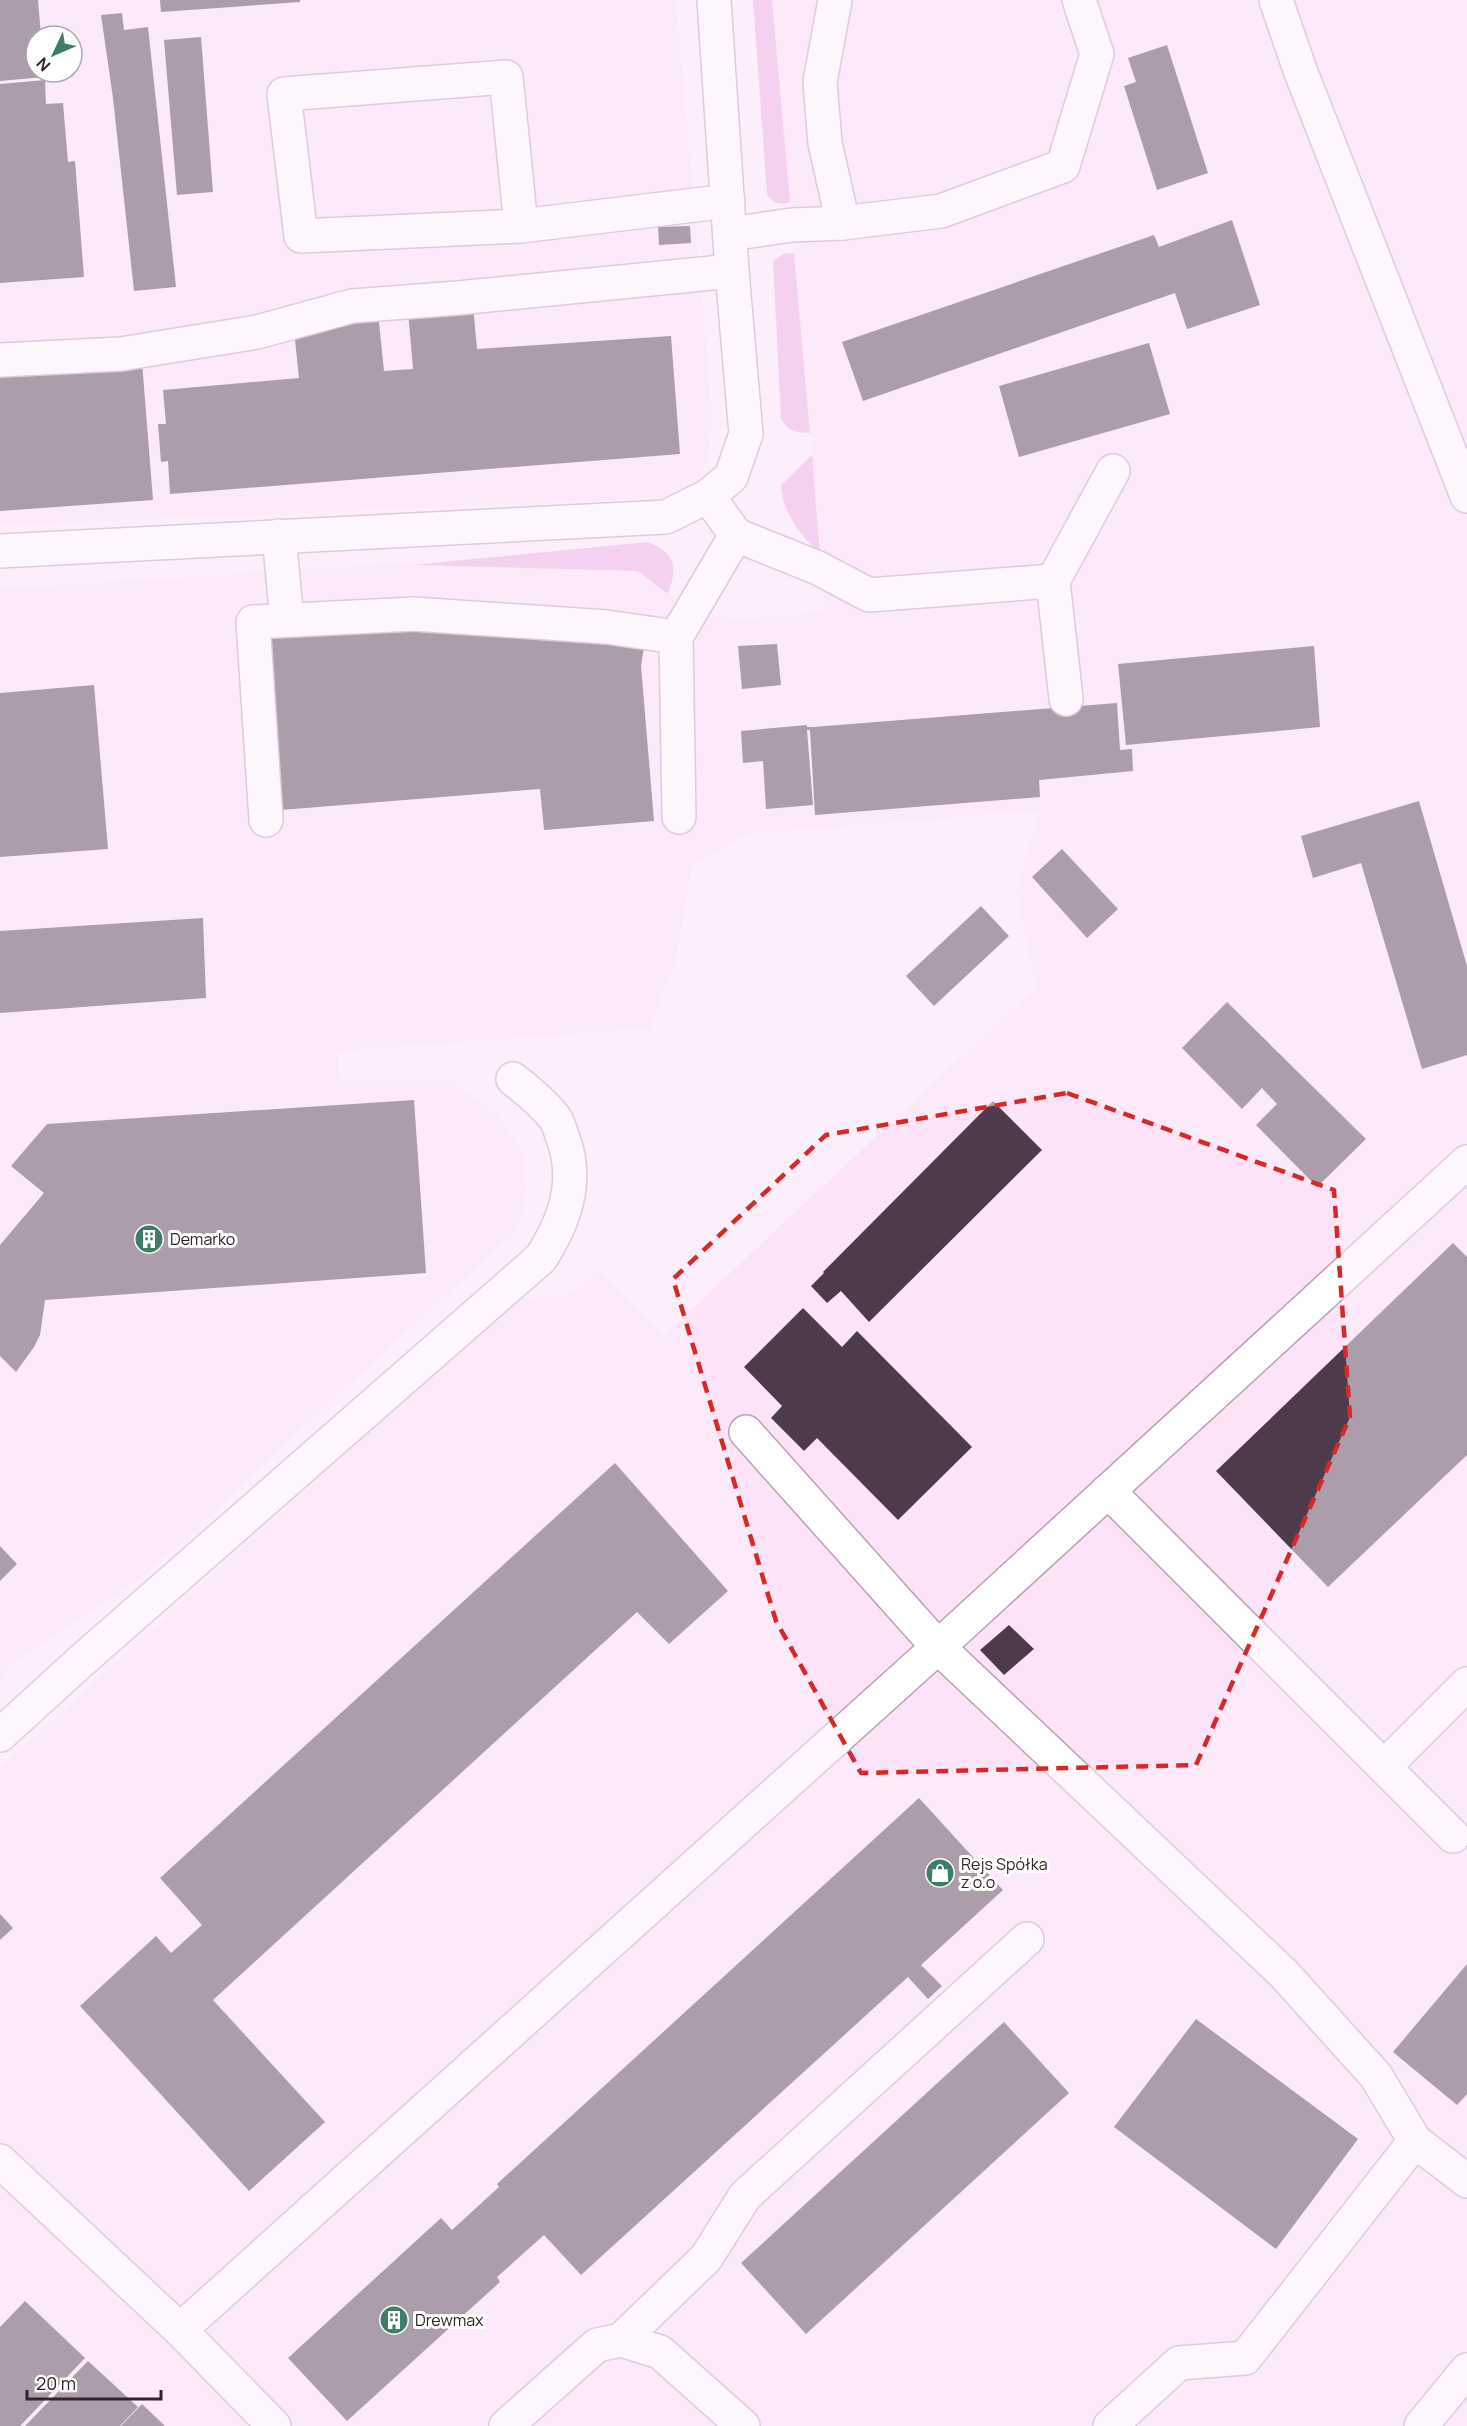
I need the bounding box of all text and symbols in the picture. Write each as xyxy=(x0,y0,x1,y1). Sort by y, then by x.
north arrow xyxy=(24,24,84,84)
text: N xyxy=(31,53,55,76)
building icon: Demarko xyxy=(133,1223,165,1255)
place label: Demarko xyxy=(170,1228,235,1250)
place label: Rejs Spółka z o.o xyxy=(961,1853,1048,1893)
shop icon: Rejs Spółka z o.o xyxy=(924,1857,956,1889)
building icon: Drewmax xyxy=(378,2304,410,2336)
place label: Drewmax xyxy=(415,2309,484,2331)
scale bar xyxy=(27,2363,160,2401)
text: 20 m xyxy=(36,2371,76,2395)

